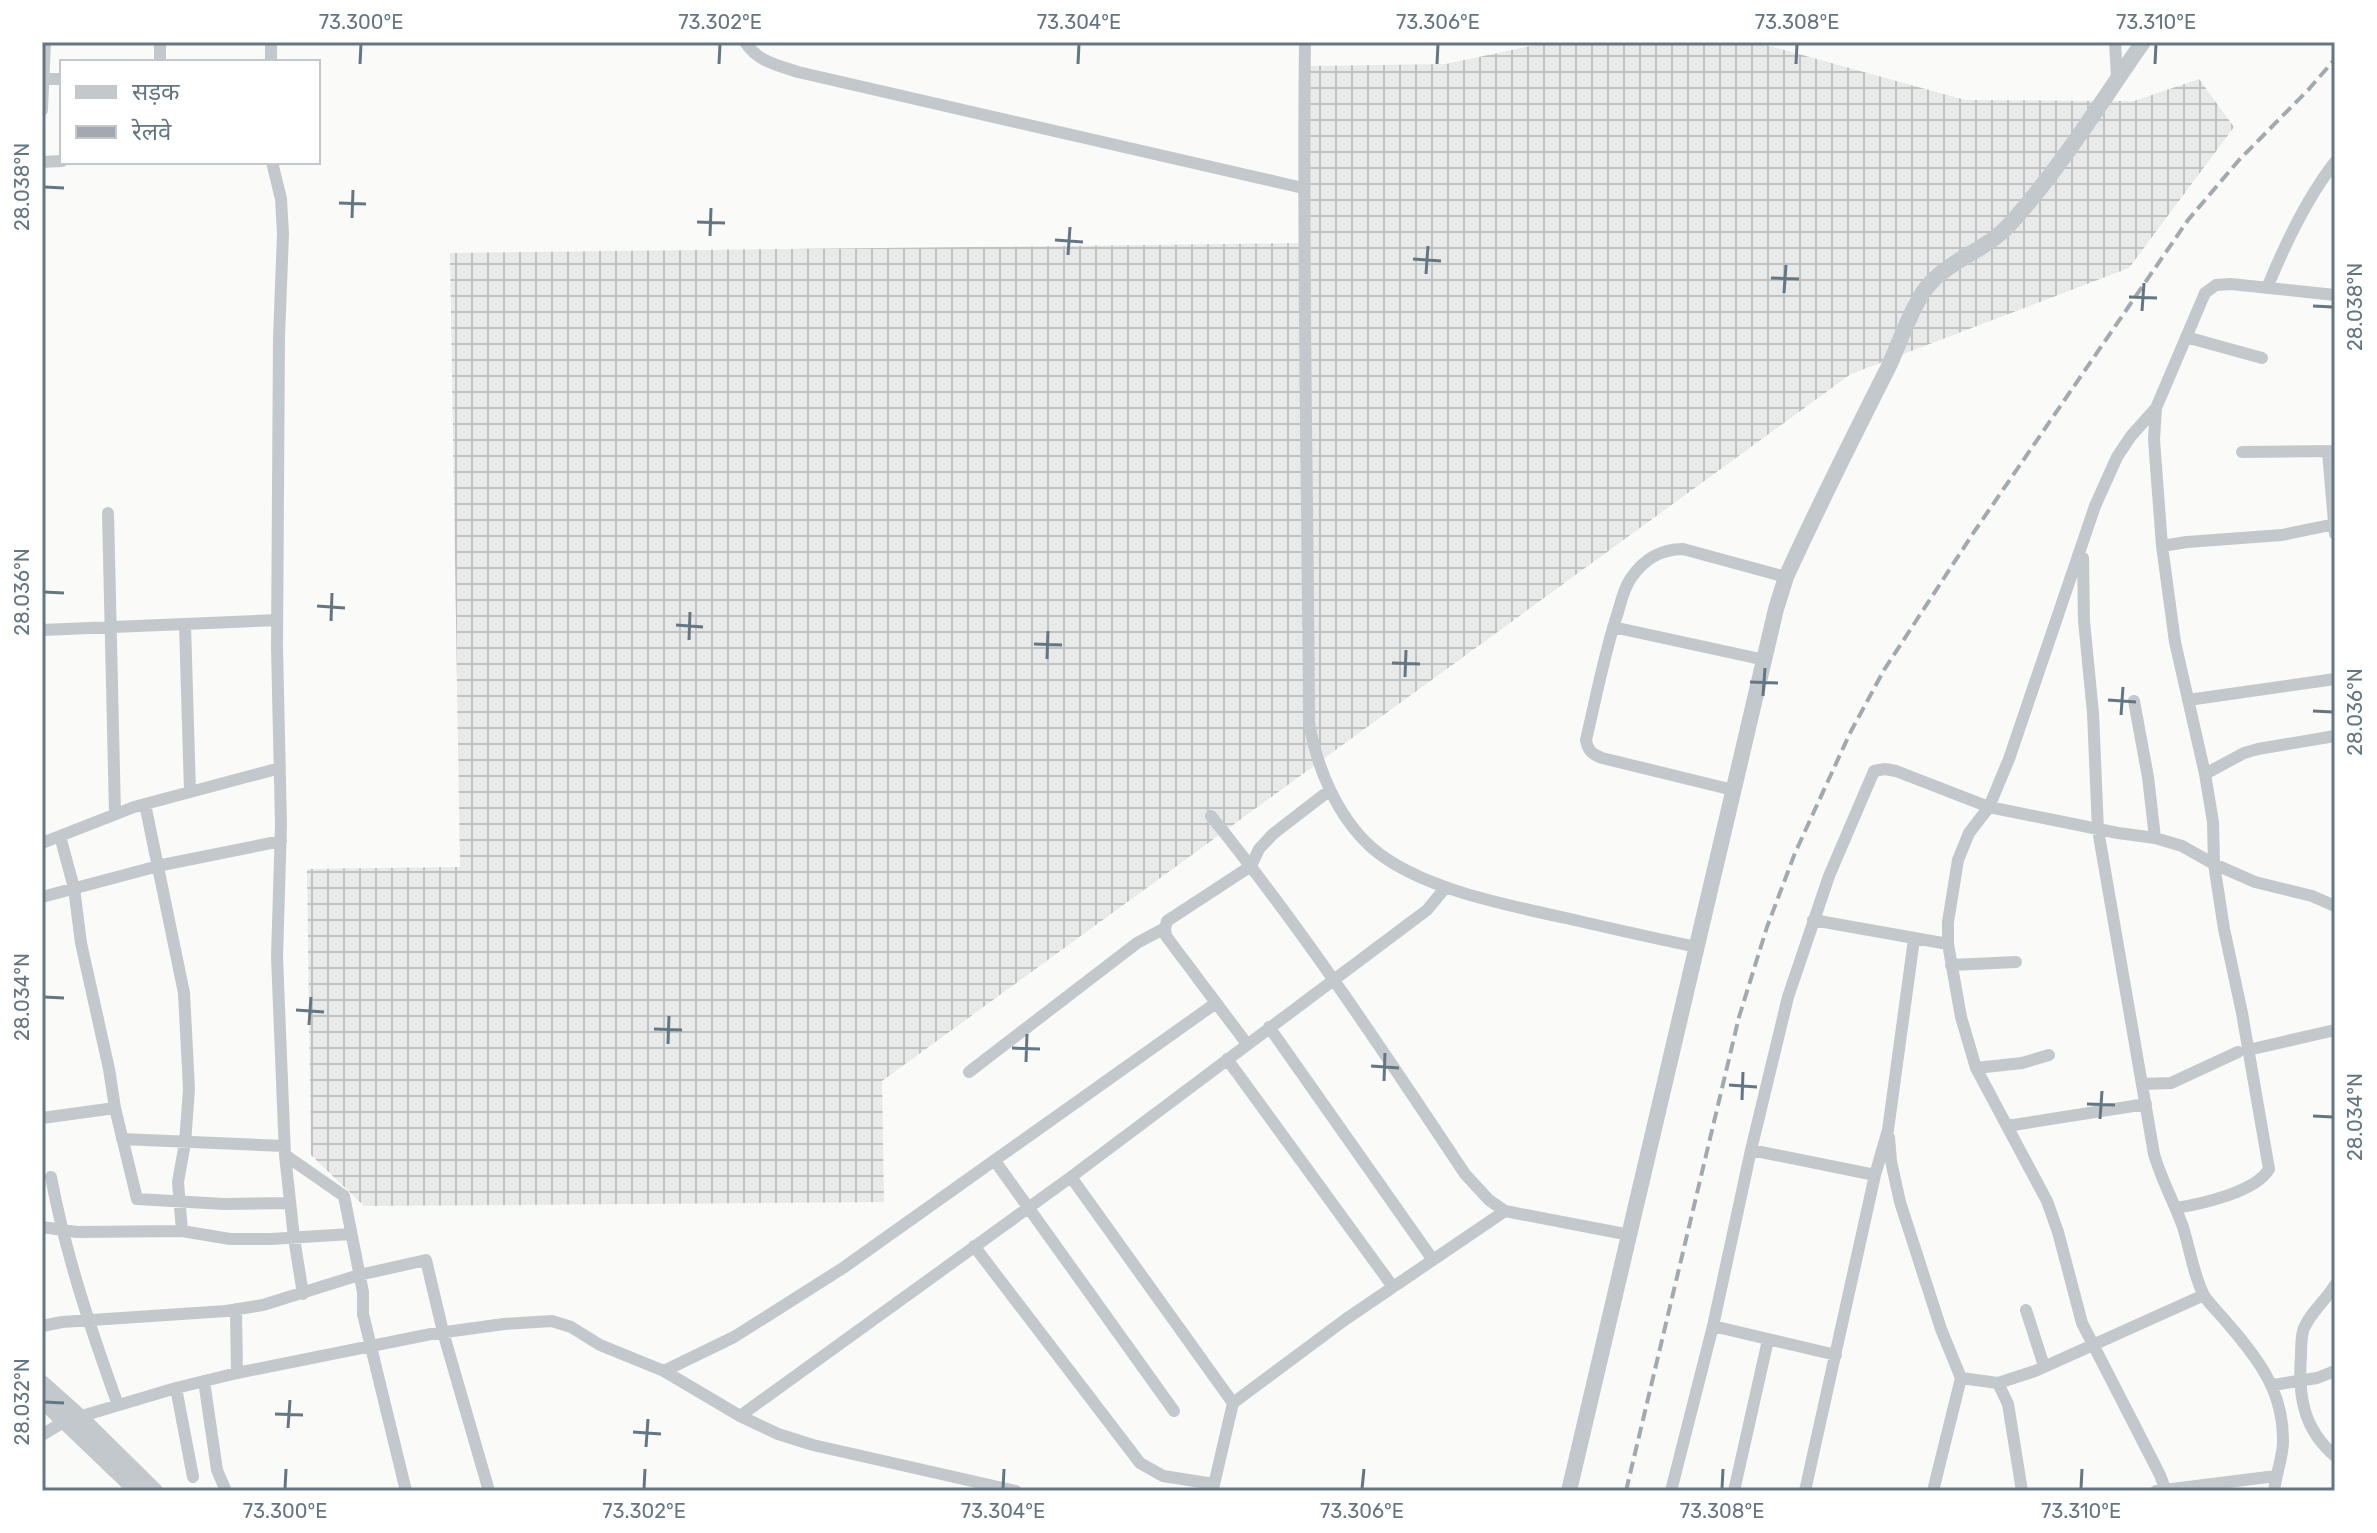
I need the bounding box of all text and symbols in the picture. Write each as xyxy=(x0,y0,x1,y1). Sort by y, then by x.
text: 73.300°E xyxy=(319,10,403,34)
text: 73.302°E xyxy=(678,10,762,34)
text: 73.304°E xyxy=(1037,10,1121,34)
text: 73.306°E xyxy=(1396,10,1480,34)
text: 73.308°E xyxy=(1755,10,1839,34)
text: 73.310°E xyxy=(2116,10,2196,34)
legend xyxy=(60,60,320,164)
text: सड़क xyxy=(132,78,180,106)
text: रेलवे xyxy=(131,118,172,146)
text: 28.038°N xyxy=(10,143,34,231)
text: 28.038°N xyxy=(2343,263,2367,351)
text: 28.036°N xyxy=(10,548,34,636)
text: 28.036°N xyxy=(2343,668,2367,756)
text: 28.034°N xyxy=(10,953,34,1041)
text: 28.034°N xyxy=(2343,1073,2367,1161)
text: 28.032°N xyxy=(10,1358,34,1446)
text: 73.300°E xyxy=(243,1499,327,1523)
text: 73.302°E xyxy=(602,1499,686,1523)
text: 73.304°E xyxy=(961,1499,1045,1523)
text: 73.306°E xyxy=(1320,1499,1404,1523)
text: 73.308°E xyxy=(1680,1499,1764,1523)
text: 73.310°E xyxy=(2041,1499,2121,1523)

